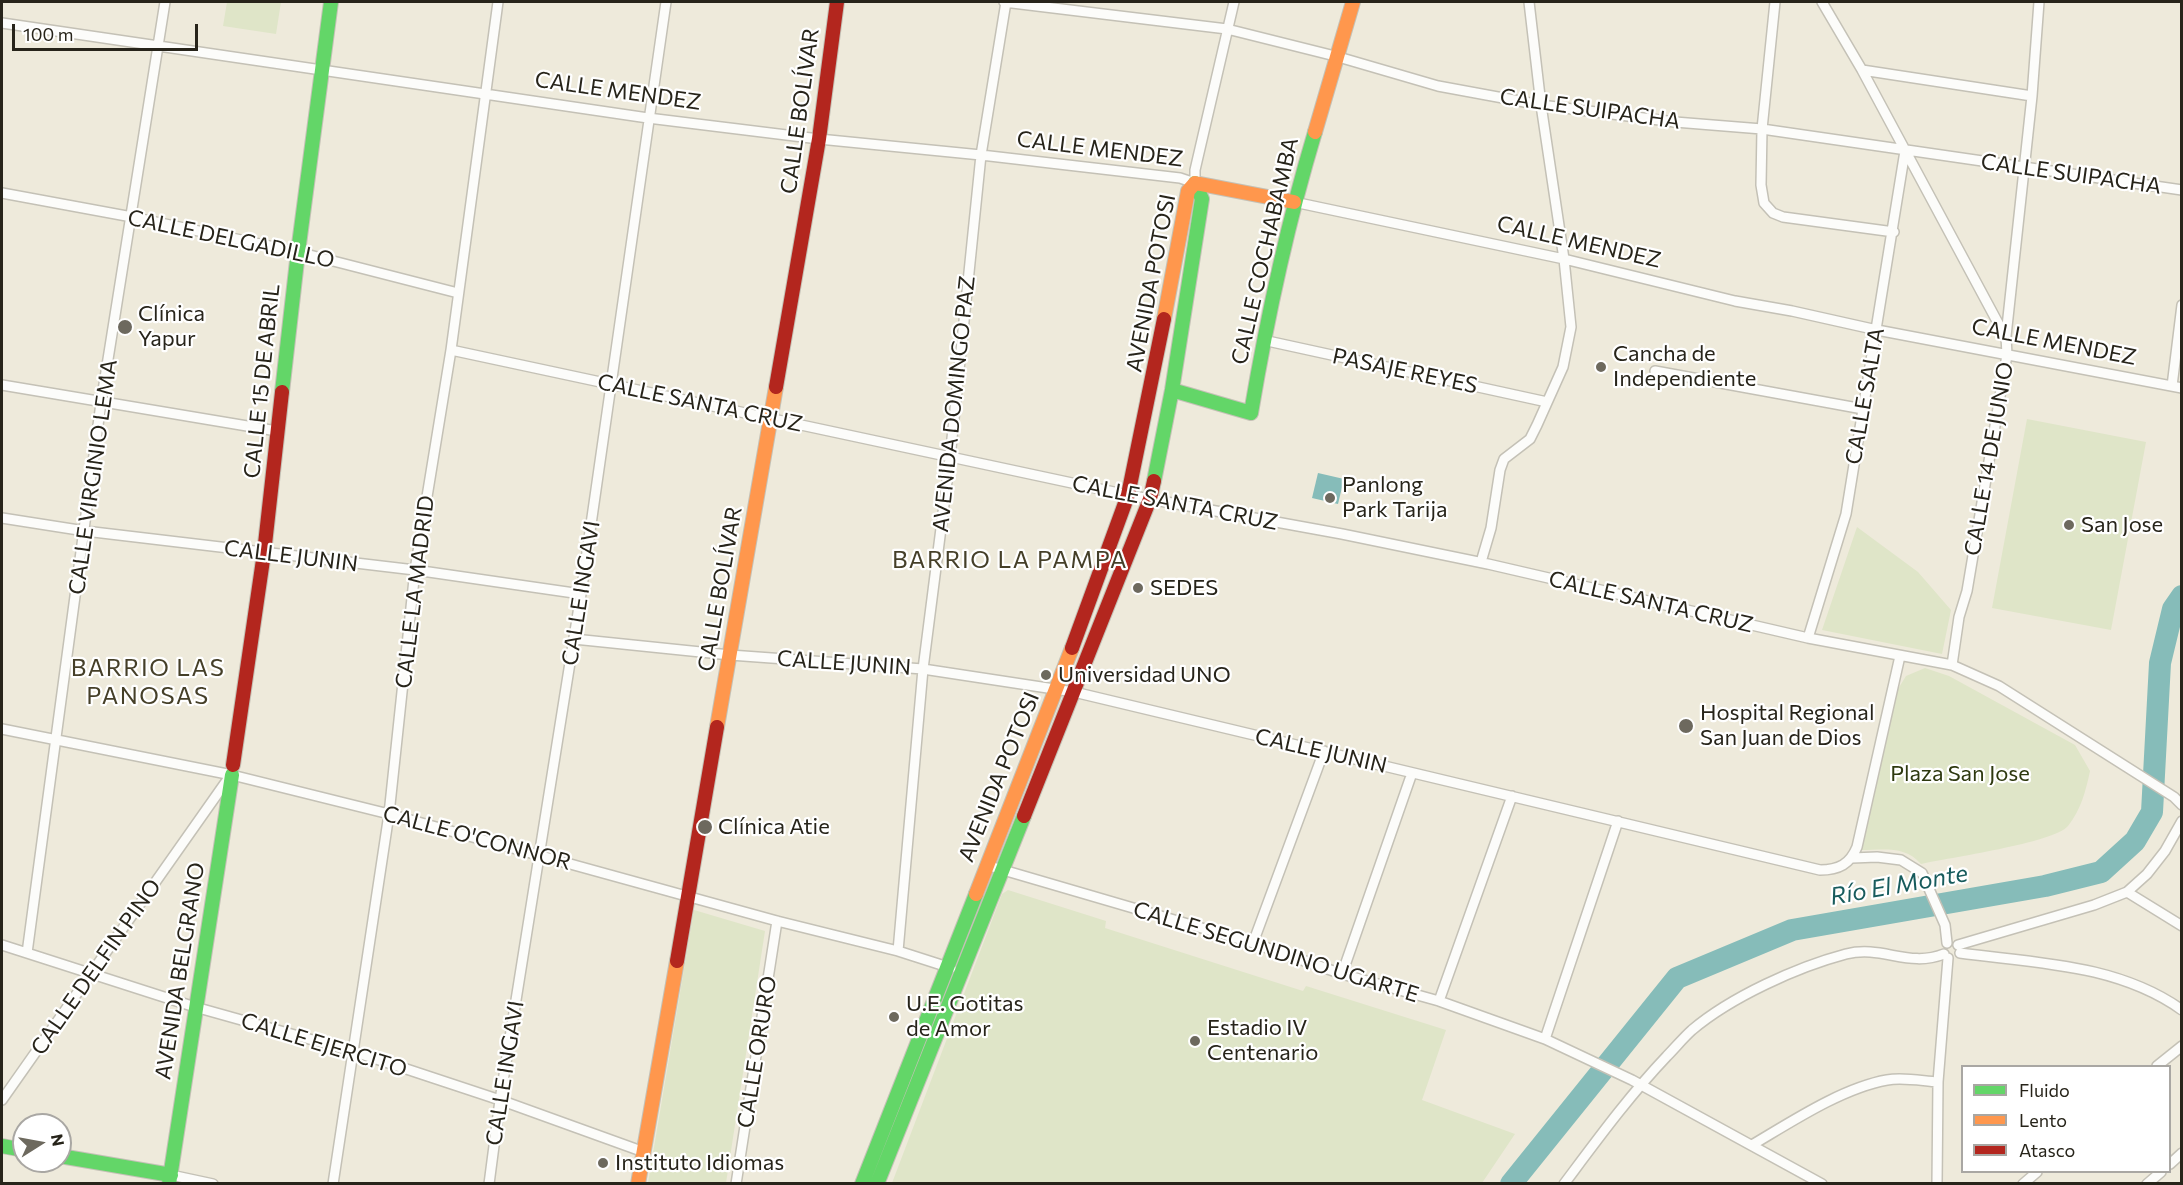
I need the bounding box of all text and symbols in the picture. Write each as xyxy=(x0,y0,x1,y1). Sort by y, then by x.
scale bar xyxy=(15,12,201,50)
text: 100 m xyxy=(23,23,73,45)
street label: CALLE BOLÍVAR xyxy=(775,26,825,196)
street label: CALLE MENDEZ xyxy=(533,66,703,116)
street label: CALLE SUIPACHA xyxy=(1498,83,1682,135)
street label: CALLE MENDEZ xyxy=(1015,126,1185,172)
street label: CALLE COCHABAMBA xyxy=(1226,135,1304,367)
street label: CALLE SUIPACHA xyxy=(1979,148,2163,200)
street label: AVENIDA POTOSI xyxy=(1121,192,1181,374)
street label: CALLE DELGADILLO xyxy=(125,204,337,274)
street label: CALLE MENDEZ xyxy=(1494,210,1664,274)
street label: AVENIDA DOMINGO PAZ xyxy=(927,274,981,534)
street label: CALLE 15 DE ABRIL xyxy=(239,283,285,479)
place label: Clínica Yapur xyxy=(138,301,205,352)
street label: CALLE MENDEZ xyxy=(1969,313,2139,371)
marker: Clínica Yapur xyxy=(116,318,134,336)
street label: CALLE SALTA xyxy=(1840,325,1890,467)
place label: Cancha de Independiente xyxy=(1613,341,1756,392)
street label: PASAJE REYES xyxy=(1330,343,1480,399)
street label: CALLE VIRGINIO LEMA xyxy=(63,358,123,596)
marker: Cancha de Independiente xyxy=(1594,360,1608,374)
street label: CALLE 14 DE JUNIO xyxy=(1959,360,2019,558)
street label: CALLE SANTA CRUZ xyxy=(595,368,805,438)
street label: CALLE SANTA CRUZ xyxy=(1070,470,1280,536)
place label: Panlong Park Tarija xyxy=(1342,472,1448,524)
marker: Panlong Park Tarija xyxy=(1323,491,1337,505)
street label: CALLE LA MADRID xyxy=(390,494,440,690)
street label: CALLE BOLÍVAR xyxy=(692,504,748,674)
place label: San Jose xyxy=(2081,512,2163,538)
marker: San Jose xyxy=(2062,518,2076,532)
street label: CALLE INGAVI xyxy=(557,519,605,667)
street label: CALLE JUNIN xyxy=(223,535,359,577)
district label: BARRIO LA PAMPA xyxy=(892,546,1128,574)
street label: CALLE SANTA CRUZ xyxy=(1546,566,1756,638)
place label: SEDES xyxy=(1150,575,1218,601)
marker: SEDES xyxy=(1131,581,1145,595)
street label: CALLE JUNIN xyxy=(776,645,912,681)
district label: BARRIO LAS PANOSAS xyxy=(71,654,225,710)
place label: Universidad UNO xyxy=(1058,662,1231,688)
marker: Universidad UNO xyxy=(1039,668,1053,682)
street label: AVENIDA POTOSI xyxy=(953,688,1045,866)
place label: Hospital Regional San Juan de Dios xyxy=(1700,700,1874,752)
marker: Hospital Regional San Juan de Dios xyxy=(1677,717,1695,735)
street label: CALLE JUNIN xyxy=(1253,723,1389,779)
park label: Plaza San Jose xyxy=(1890,761,2030,787)
street label: CALLE O'CONNOR xyxy=(380,800,574,876)
place label: Clínica Atie xyxy=(718,814,830,840)
marker: Clínica Atie xyxy=(696,818,714,836)
water label: Río El Monte xyxy=(1828,859,1970,911)
street label: AVENIDA BELGRANO xyxy=(150,861,210,1081)
street label: CALLE DELFIN PINO xyxy=(25,874,167,1060)
street label: CALLE SEGUNDINO UGARTE xyxy=(1130,896,1422,1008)
street label: CALLE ORURO xyxy=(732,974,782,1130)
place label: U.E. Gotitas de Amor xyxy=(906,991,1024,1042)
street label: CALLE INGAVI xyxy=(481,999,529,1147)
street label: CALLE EJERCITO xyxy=(238,1007,410,1083)
marker: U.E. Gotitas de Amor xyxy=(887,1010,901,1024)
place label: Estadio IV Centenario xyxy=(1207,1015,1318,1066)
marker: Estadio IV Centenario xyxy=(1188,1034,1202,1048)
legend xyxy=(1961,1065,2171,1173)
text: Fluido xyxy=(2019,1079,2070,1101)
text: Lento xyxy=(2019,1109,2067,1131)
north arrow xyxy=(12,1113,72,1173)
text: N xyxy=(48,1132,69,1148)
text: Atasco xyxy=(2019,1139,2075,1161)
place label: Instituto Idiomas xyxy=(615,1150,784,1176)
marker: Instituto Idiomas xyxy=(596,1156,610,1170)

